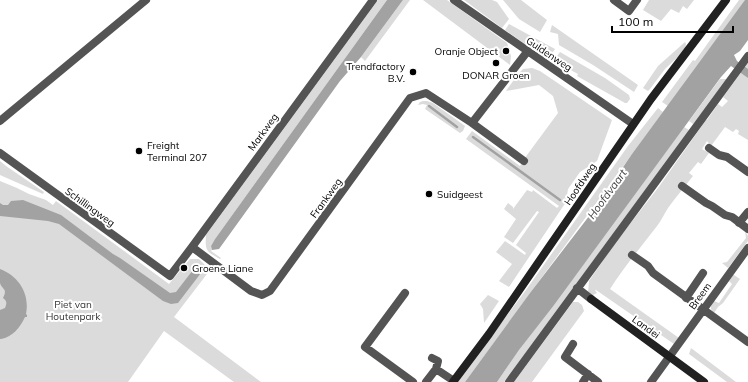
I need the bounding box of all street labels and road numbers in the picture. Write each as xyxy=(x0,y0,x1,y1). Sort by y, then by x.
street label: Guldenweg xyxy=(523,34,575,74)
street label: Markweg xyxy=(245,111,281,153)
street label: Hoofdweg xyxy=(561,160,599,208)
street label: Frankweg xyxy=(307,176,345,220)
street label: Schillingweg xyxy=(62,185,118,229)
street label: Breem xyxy=(686,280,714,312)
street label: Landei xyxy=(630,313,662,341)

